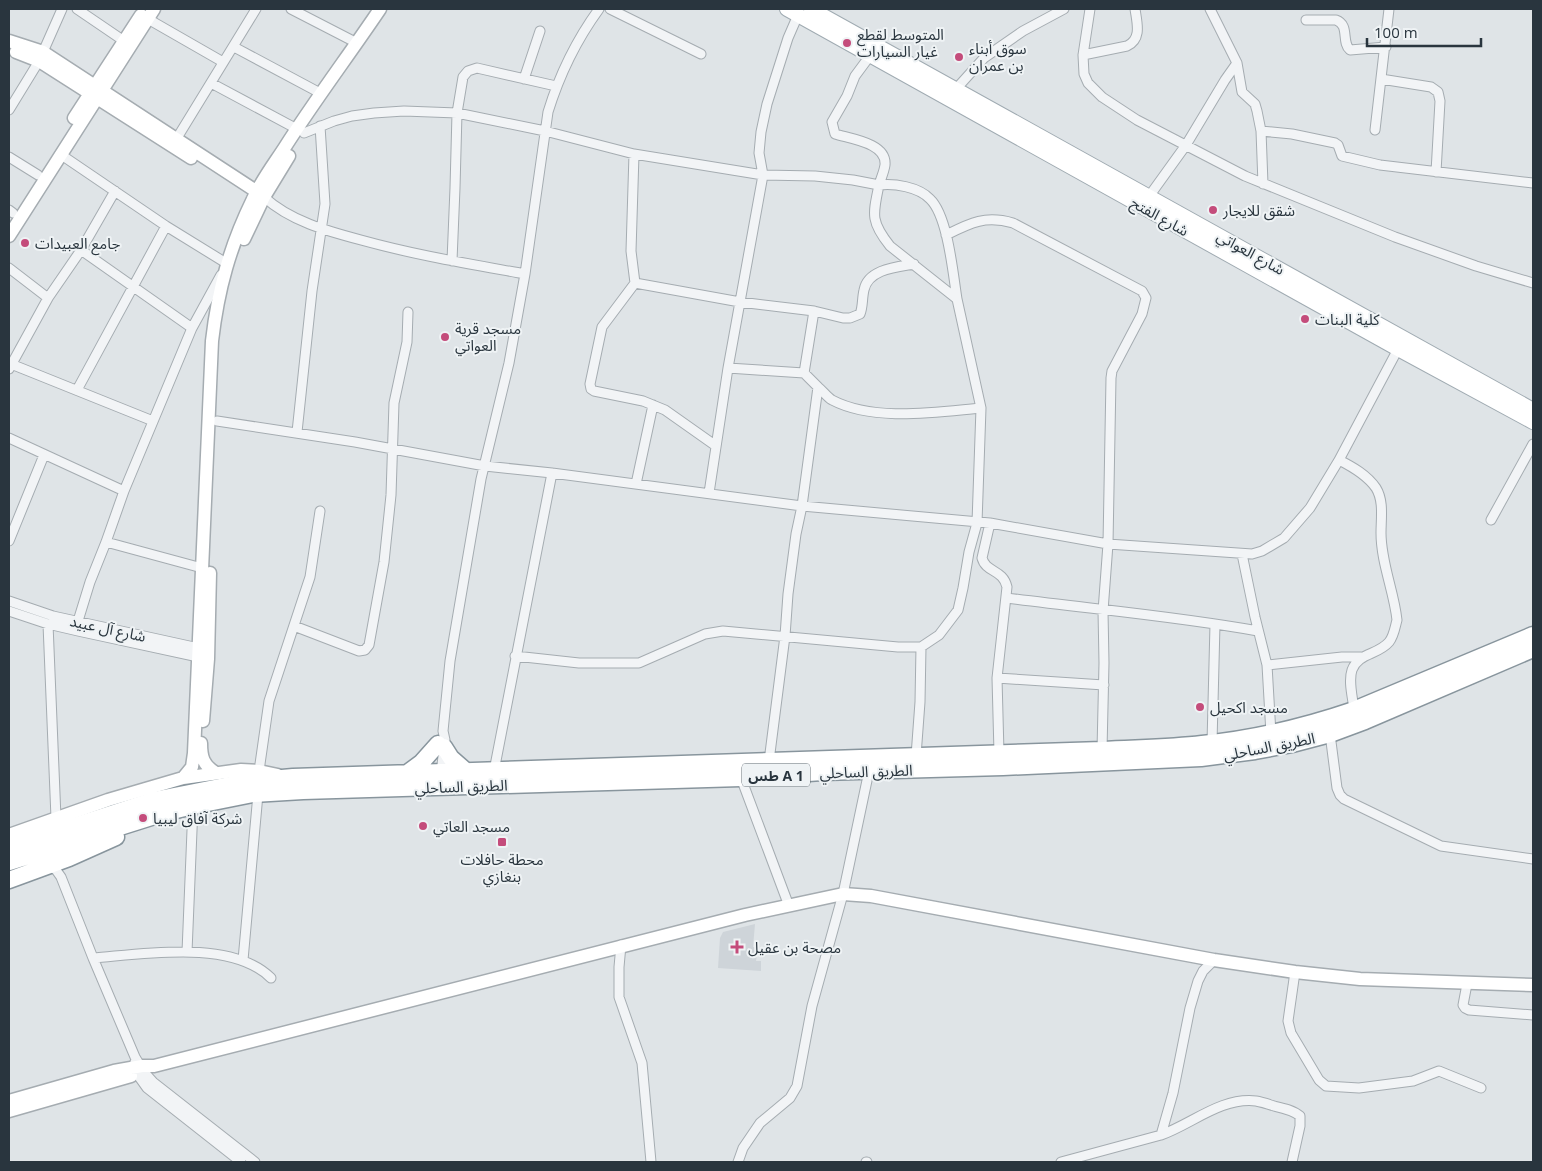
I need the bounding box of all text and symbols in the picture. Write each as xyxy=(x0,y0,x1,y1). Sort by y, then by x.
scale bar xyxy=(1367,15,1481,47)
text: 100 m xyxy=(1374,22,1418,42)
place label: المتوسط لقطع غيار السيارات xyxy=(857,24,944,61)
marker: المتوسط لقطع غيار السيارات xyxy=(841,37,853,49)
place label: سوق أبناء بن عمران xyxy=(969,38,1027,75)
marker: سوق أبناء بن عمران xyxy=(953,51,965,63)
street label: شارع الفتح xyxy=(1126,192,1193,243)
place label: شقق للايجار xyxy=(1222,200,1295,221)
marker: شقق للايجار xyxy=(1207,204,1219,216)
street label: شارع العواتي xyxy=(1212,225,1289,282)
place label: جامع العبيدات xyxy=(35,233,121,256)
marker: جامع العبيدات xyxy=(19,237,31,249)
place label: كلية البنات xyxy=(1315,309,1380,329)
marker: كلية البنات xyxy=(1299,313,1311,325)
place label: مسجد قرية العواتي xyxy=(455,318,521,357)
marker: مسجد قرية العواتي xyxy=(439,331,451,343)
street label: شارع آل عبيد xyxy=(68,610,148,649)
place label: مسجد اكحيل xyxy=(1210,697,1288,717)
marker: مسجد اكحيل xyxy=(1194,701,1206,713)
street label: الطريق الساحلي xyxy=(1221,727,1317,767)
street label: الطريق الساحلي xyxy=(819,759,913,785)
road number: طس A 1 xyxy=(742,764,810,786)
street label: الطريق الساحلي xyxy=(414,774,508,800)
place label: شركة آفاق ليبيا xyxy=(153,808,242,828)
marker: شركة آفاق ليبيا xyxy=(137,812,149,824)
place label: مسجد العاتي xyxy=(433,816,510,838)
marker: مسجد العاتي xyxy=(417,820,429,832)
marker: محطة حافلات بنغازي xyxy=(496,836,508,848)
place label: محطة حافلات بنغازي xyxy=(460,849,544,888)
place label: مصحة بن عقيل xyxy=(748,937,841,957)
marker: مصحة بن عقيل xyxy=(730,940,744,954)

